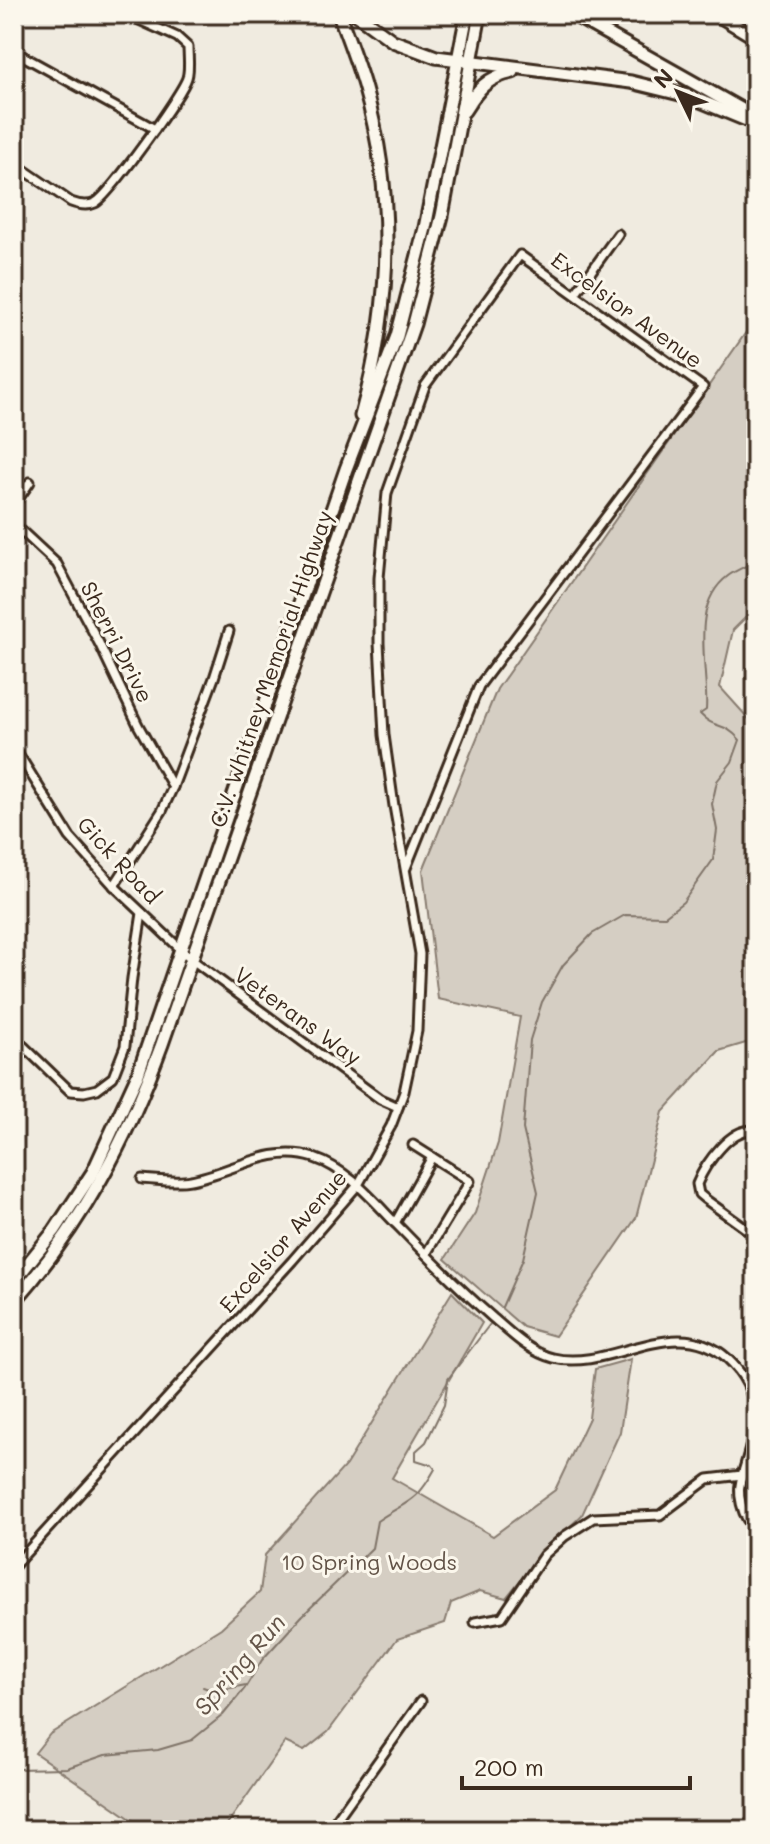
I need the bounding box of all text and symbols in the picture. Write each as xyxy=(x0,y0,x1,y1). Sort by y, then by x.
north arrow xyxy=(638,52,718,132)
text: N xyxy=(647,62,679,94)
street label: Excelsior Avenue xyxy=(546,245,709,374)
street label: C.V. Whitney Memorial Highway xyxy=(203,506,339,831)
street label: Sherri Drive xyxy=(74,576,160,707)
street label: Gick Road xyxy=(71,810,167,910)
street label: Veterans Way xyxy=(229,960,368,1071)
street label: Excelsior Avenue xyxy=(212,1163,353,1318)
park label: 10 Spring Woods xyxy=(281,1547,457,1576)
water label: Spring Run xyxy=(186,1607,291,1721)
scale bar xyxy=(462,1740,690,1790)
text: 200 m xyxy=(474,1751,544,1782)

